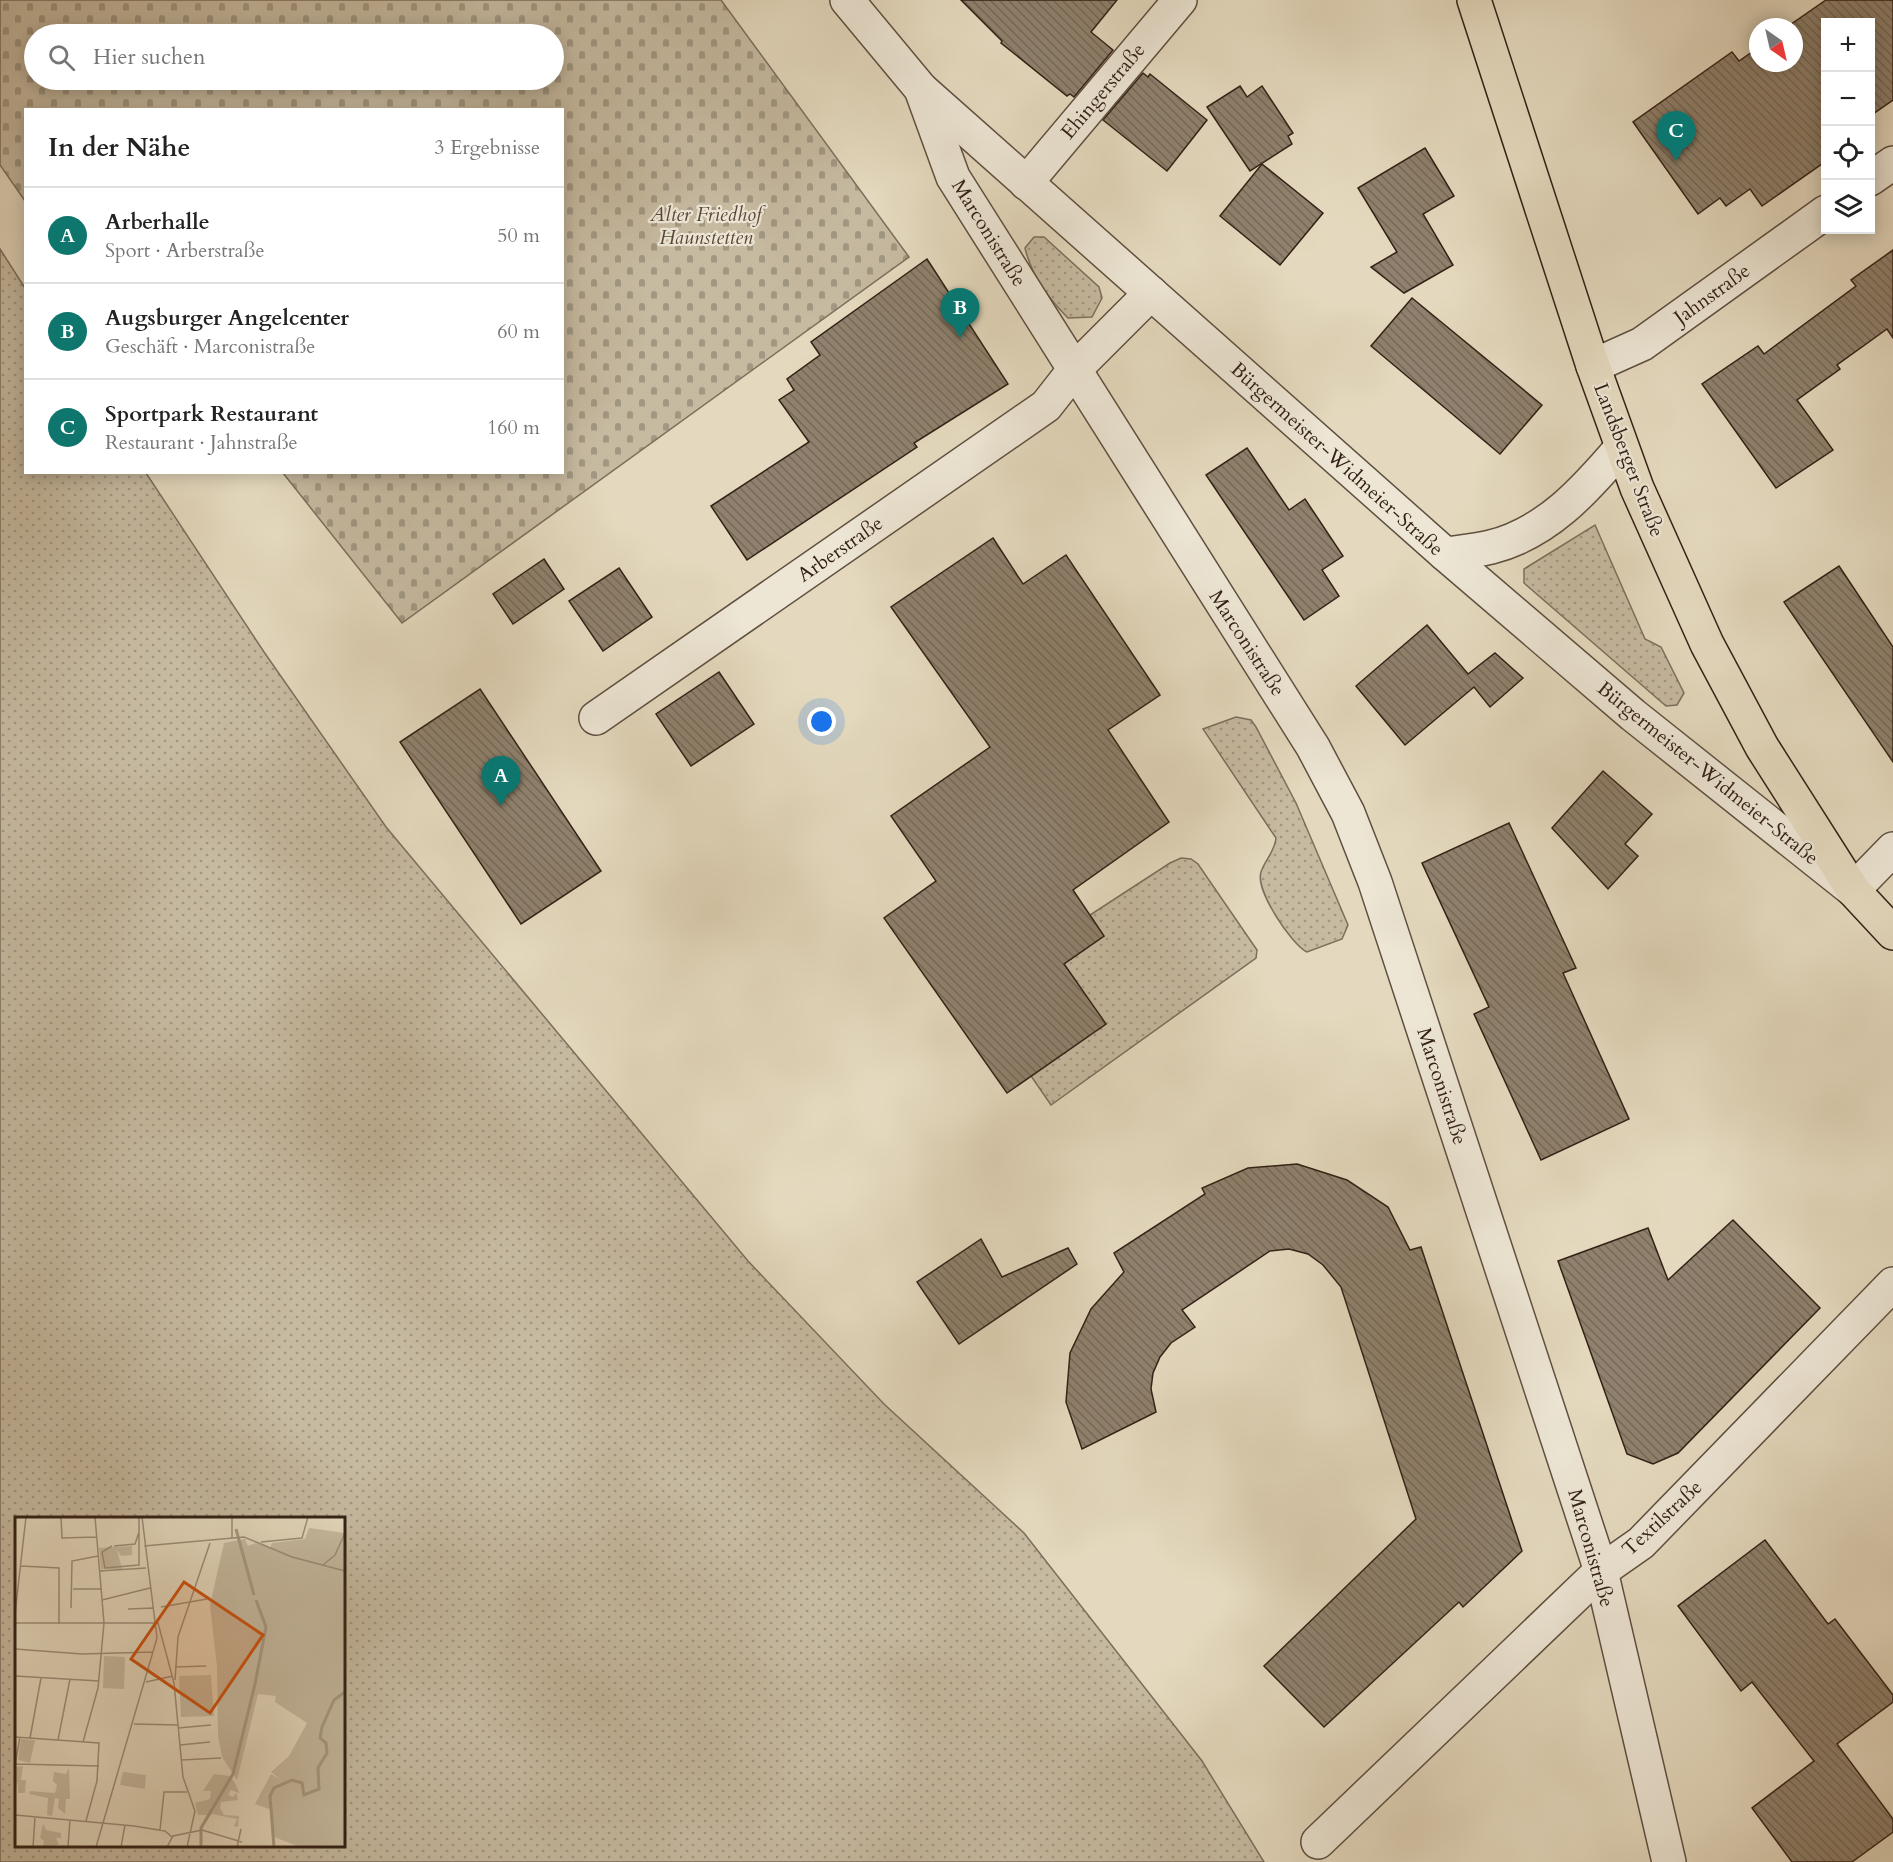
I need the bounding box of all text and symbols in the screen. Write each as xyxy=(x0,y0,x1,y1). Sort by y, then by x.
north arrow xyxy=(1749,18,1803,72)
map controls xyxy=(1821,18,1875,234)
button: + xyxy=(1821,18,1875,72)
search box xyxy=(24,24,564,90)
street label: Ehingerstraße xyxy=(1055,37,1151,145)
icon: search xyxy=(45,41,78,74)
text: Hier suchen xyxy=(93,42,206,72)
button: − xyxy=(1821,72,1875,126)
pin: C xyxy=(1656,112,1696,161)
button: locate xyxy=(1821,126,1875,180)
text: In der Nähe xyxy=(48,130,190,165)
text: 3 Ergebnisse xyxy=(434,134,540,161)
street label: Marconistraße xyxy=(945,174,1033,292)
button: layers xyxy=(1821,180,1875,234)
park label: Alter Friedhof Haunstetten xyxy=(649,201,766,251)
text: Arberhalle xyxy=(105,207,210,237)
text: A xyxy=(60,222,75,249)
text: 50 m xyxy=(497,222,540,249)
text: Sport · Arberstraße xyxy=(105,237,264,264)
street label: Jahnstraße xyxy=(1666,257,1755,332)
pin: B xyxy=(940,288,980,338)
text: Augsburger Angelcenter xyxy=(105,303,349,333)
text: B xyxy=(60,318,75,345)
text: 60 m xyxy=(497,318,540,345)
text: Geschäft · Marconistraße xyxy=(105,333,315,360)
street label: Bürgermeister-Widmeier-Straße xyxy=(1225,356,1449,562)
street label: Landsberger Straße xyxy=(1587,379,1671,541)
text: Sportpark Restaurant xyxy=(105,399,318,429)
text: C xyxy=(60,414,75,441)
text: 160 m xyxy=(487,414,540,441)
text: Restaurant · Jahnstraße xyxy=(105,429,298,456)
street label: Arberstraße xyxy=(792,510,888,588)
street label: Marconistraße xyxy=(1203,585,1291,701)
street label: Bürgermeister-Widmeier-Straße xyxy=(1592,675,1824,871)
your location xyxy=(807,707,836,736)
pin: A xyxy=(482,756,520,806)
street label: Marconistraße xyxy=(1410,1024,1474,1148)
street label: Textilstraße xyxy=(1616,1474,1708,1562)
street label: Marconistraße xyxy=(1561,1486,1621,1610)
inset map xyxy=(15,1517,345,1847)

